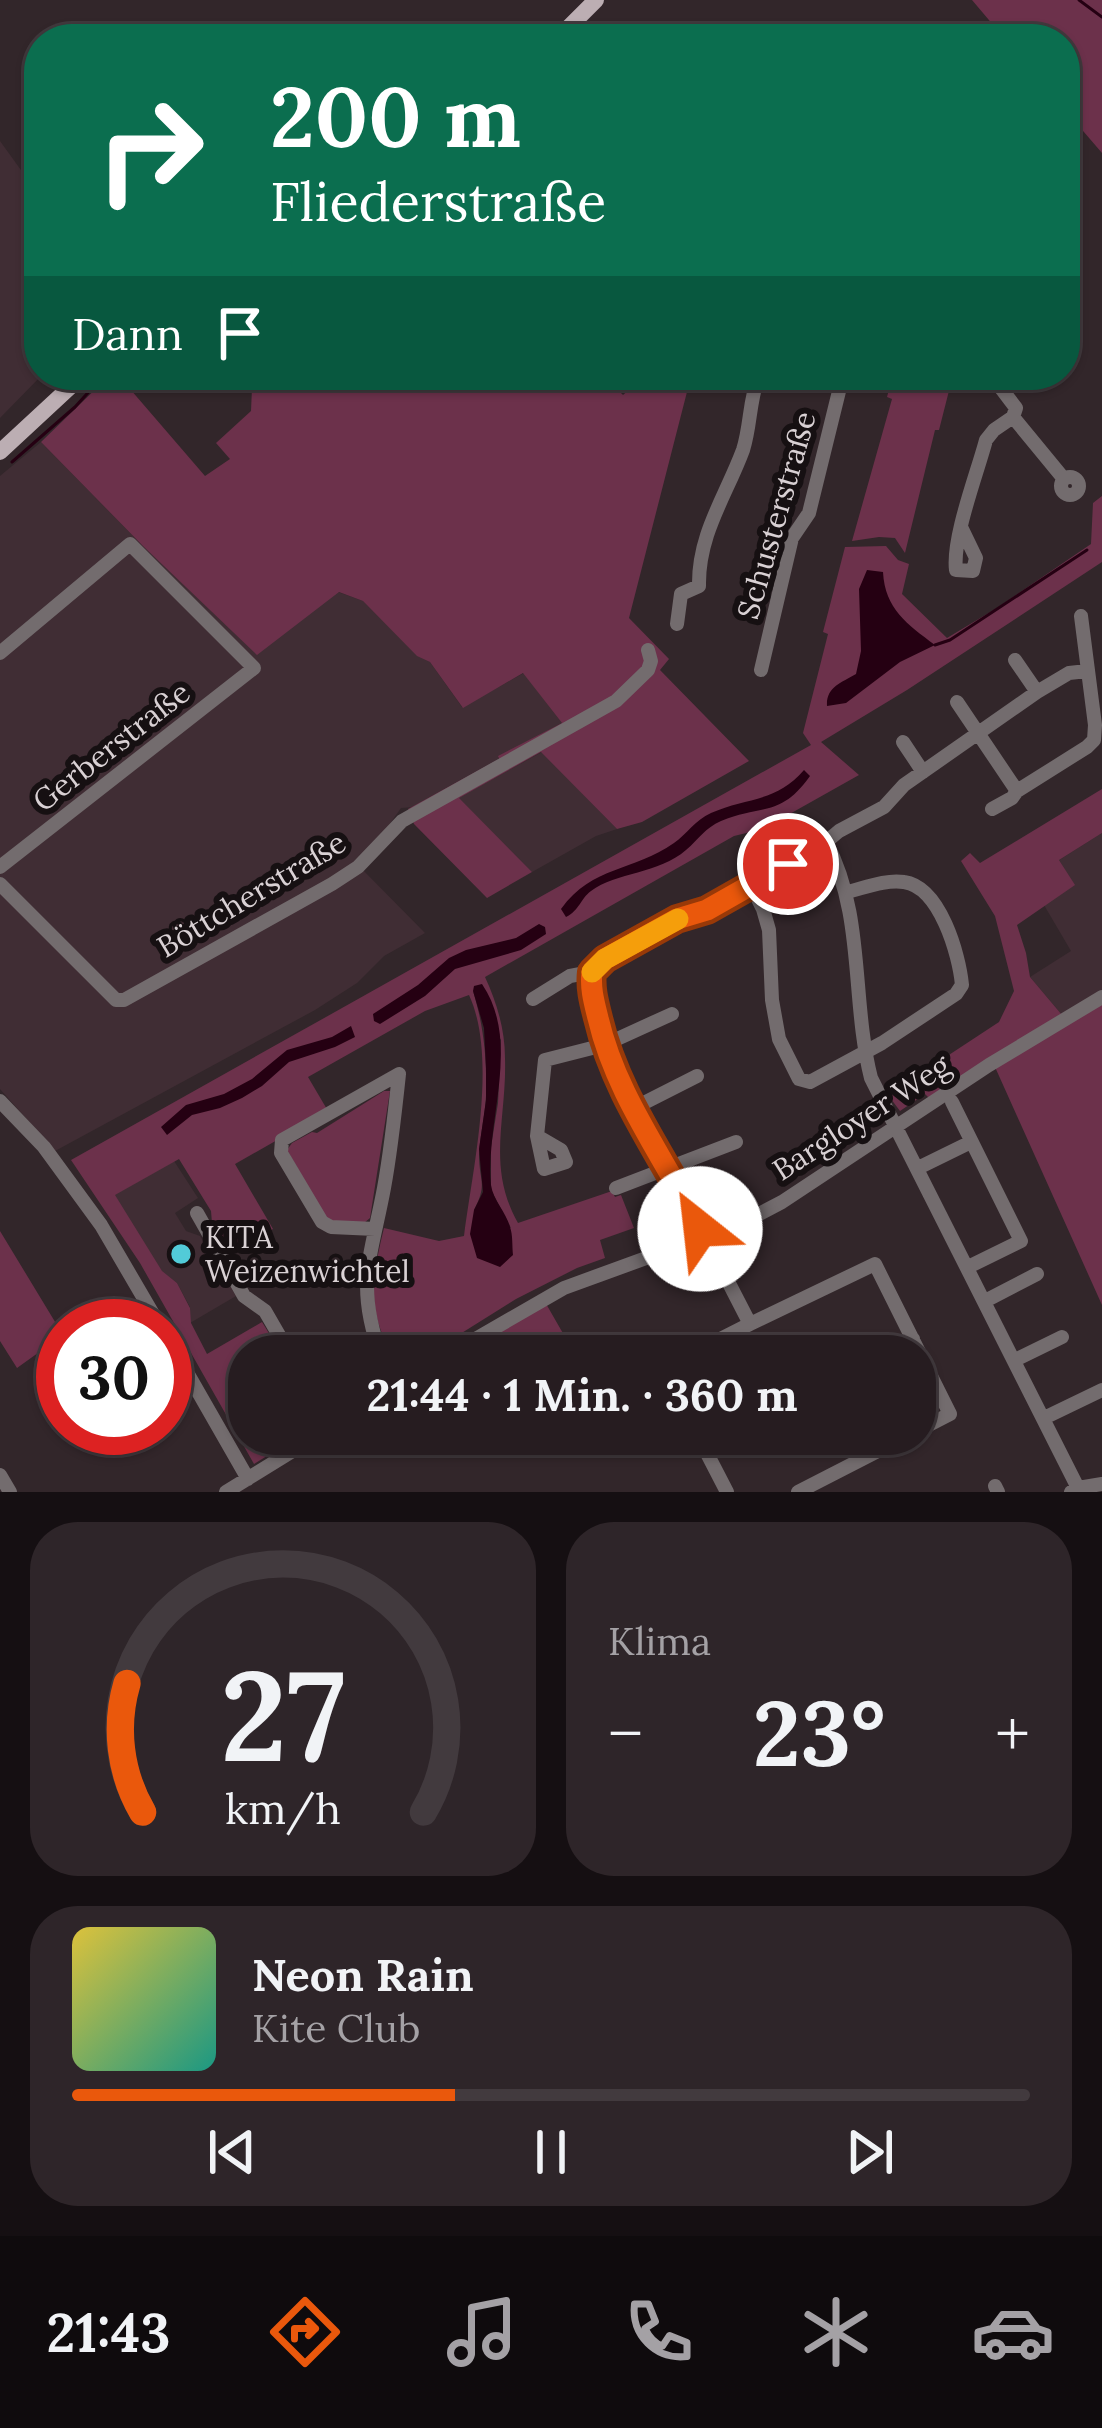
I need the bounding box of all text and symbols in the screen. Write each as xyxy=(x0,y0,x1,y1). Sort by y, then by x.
text: 200 m xyxy=(270,62,521,170)
icon: right xyxy=(72,72,228,228)
text: Fliederstraße xyxy=(270,167,606,236)
icon: arrive xyxy=(207,300,273,366)
text: Dann xyxy=(72,305,183,362)
street label: Schusterstraße xyxy=(728,407,824,623)
street label: Gerberstraße xyxy=(25,673,197,819)
pin xyxy=(737,813,839,915)
street label: Böttcherstraße xyxy=(150,823,352,965)
icon: arrive xyxy=(755,831,821,897)
street label: Bargloyer Weg xyxy=(765,1045,959,1189)
position arrow xyxy=(637,1166,763,1292)
place label: KITA Weizenwichtel xyxy=(205,1218,410,1290)
marker: KITA Weizenwichtel xyxy=(168,1241,194,1267)
speed limit sign: 30 xyxy=(36,1299,192,1455)
text: 21:44 · 1 Min. · 360 m xyxy=(366,1366,798,1423)
text: Klima xyxy=(608,1616,711,1666)
text: 27 xyxy=(220,1635,346,1795)
text: 23° xyxy=(753,1675,885,1791)
text: − xyxy=(608,1691,643,1775)
text: + xyxy=(995,1691,1030,1775)
text: km/h xyxy=(225,1781,341,1836)
text: Neon Rain xyxy=(252,1946,474,2003)
text: Kite Club xyxy=(252,2003,421,2053)
icon: previous xyxy=(199,2119,265,2185)
icon: pause xyxy=(518,2119,584,2185)
icon: next xyxy=(837,2119,903,2185)
icon: directions xyxy=(263,2290,347,2374)
icon: music xyxy=(440,2290,524,2374)
icon: phone xyxy=(617,2290,701,2374)
icon: climate xyxy=(794,2290,878,2374)
icon: car xyxy=(971,2290,1055,2374)
text: 21:43 xyxy=(47,2298,170,2367)

